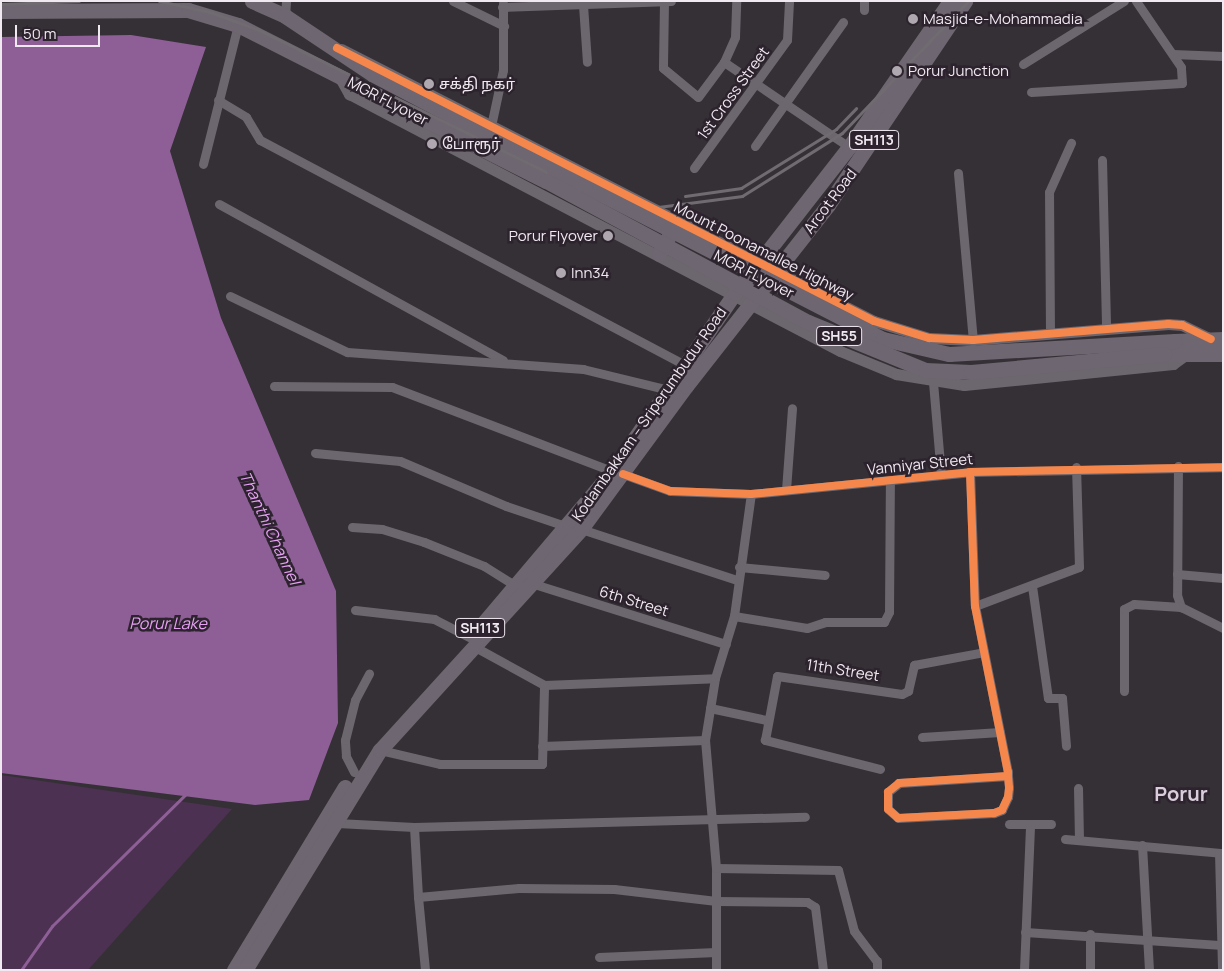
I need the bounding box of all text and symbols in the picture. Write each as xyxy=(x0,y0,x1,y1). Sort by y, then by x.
place label: Masjid-e-Mohammadia xyxy=(923,10,1083,28)
marker: Masjid-e-Mohammadia xyxy=(907,13,919,25)
scale bar xyxy=(18,15,102,47)
text: 50 m xyxy=(23,23,57,44)
street label: 1st Cross Street xyxy=(693,43,773,143)
place label: Porur Junction xyxy=(908,62,1009,80)
marker: Porur Junction xyxy=(890,64,904,78)
street label: MGR FLyover xyxy=(345,73,431,129)
place label: சக்தி நகர் xyxy=(439,75,515,93)
marker: சக்தி நகர் xyxy=(423,78,435,90)
road number: SH113 xyxy=(849,128,899,152)
place label: போரூர் xyxy=(442,135,501,153)
marker: போரூர் xyxy=(426,138,438,150)
street label: Arcot Road xyxy=(800,165,860,237)
street label: Mount Poonamallee Highway xyxy=(671,198,857,304)
place label: Porur Flyover xyxy=(509,227,598,245)
marker: Porur Flyover xyxy=(602,230,614,242)
street label: MGR FLyover xyxy=(711,246,797,302)
place label: Inn34 xyxy=(571,264,609,282)
marker: Inn34 xyxy=(555,267,567,279)
street label: Kodambakkam – Sriperumbudur Road xyxy=(568,304,730,524)
road number: SH55 xyxy=(815,324,863,348)
street label: Vanniyar Street xyxy=(866,449,974,479)
water label: Thanthi Channel xyxy=(235,469,305,587)
street label: 6th Street xyxy=(597,582,671,620)
water label: Porur Lake xyxy=(129,613,207,633)
road number: SH113 xyxy=(455,616,505,640)
street label: 11th Street xyxy=(805,655,881,685)
district label: Porur xyxy=(1154,781,1208,805)

